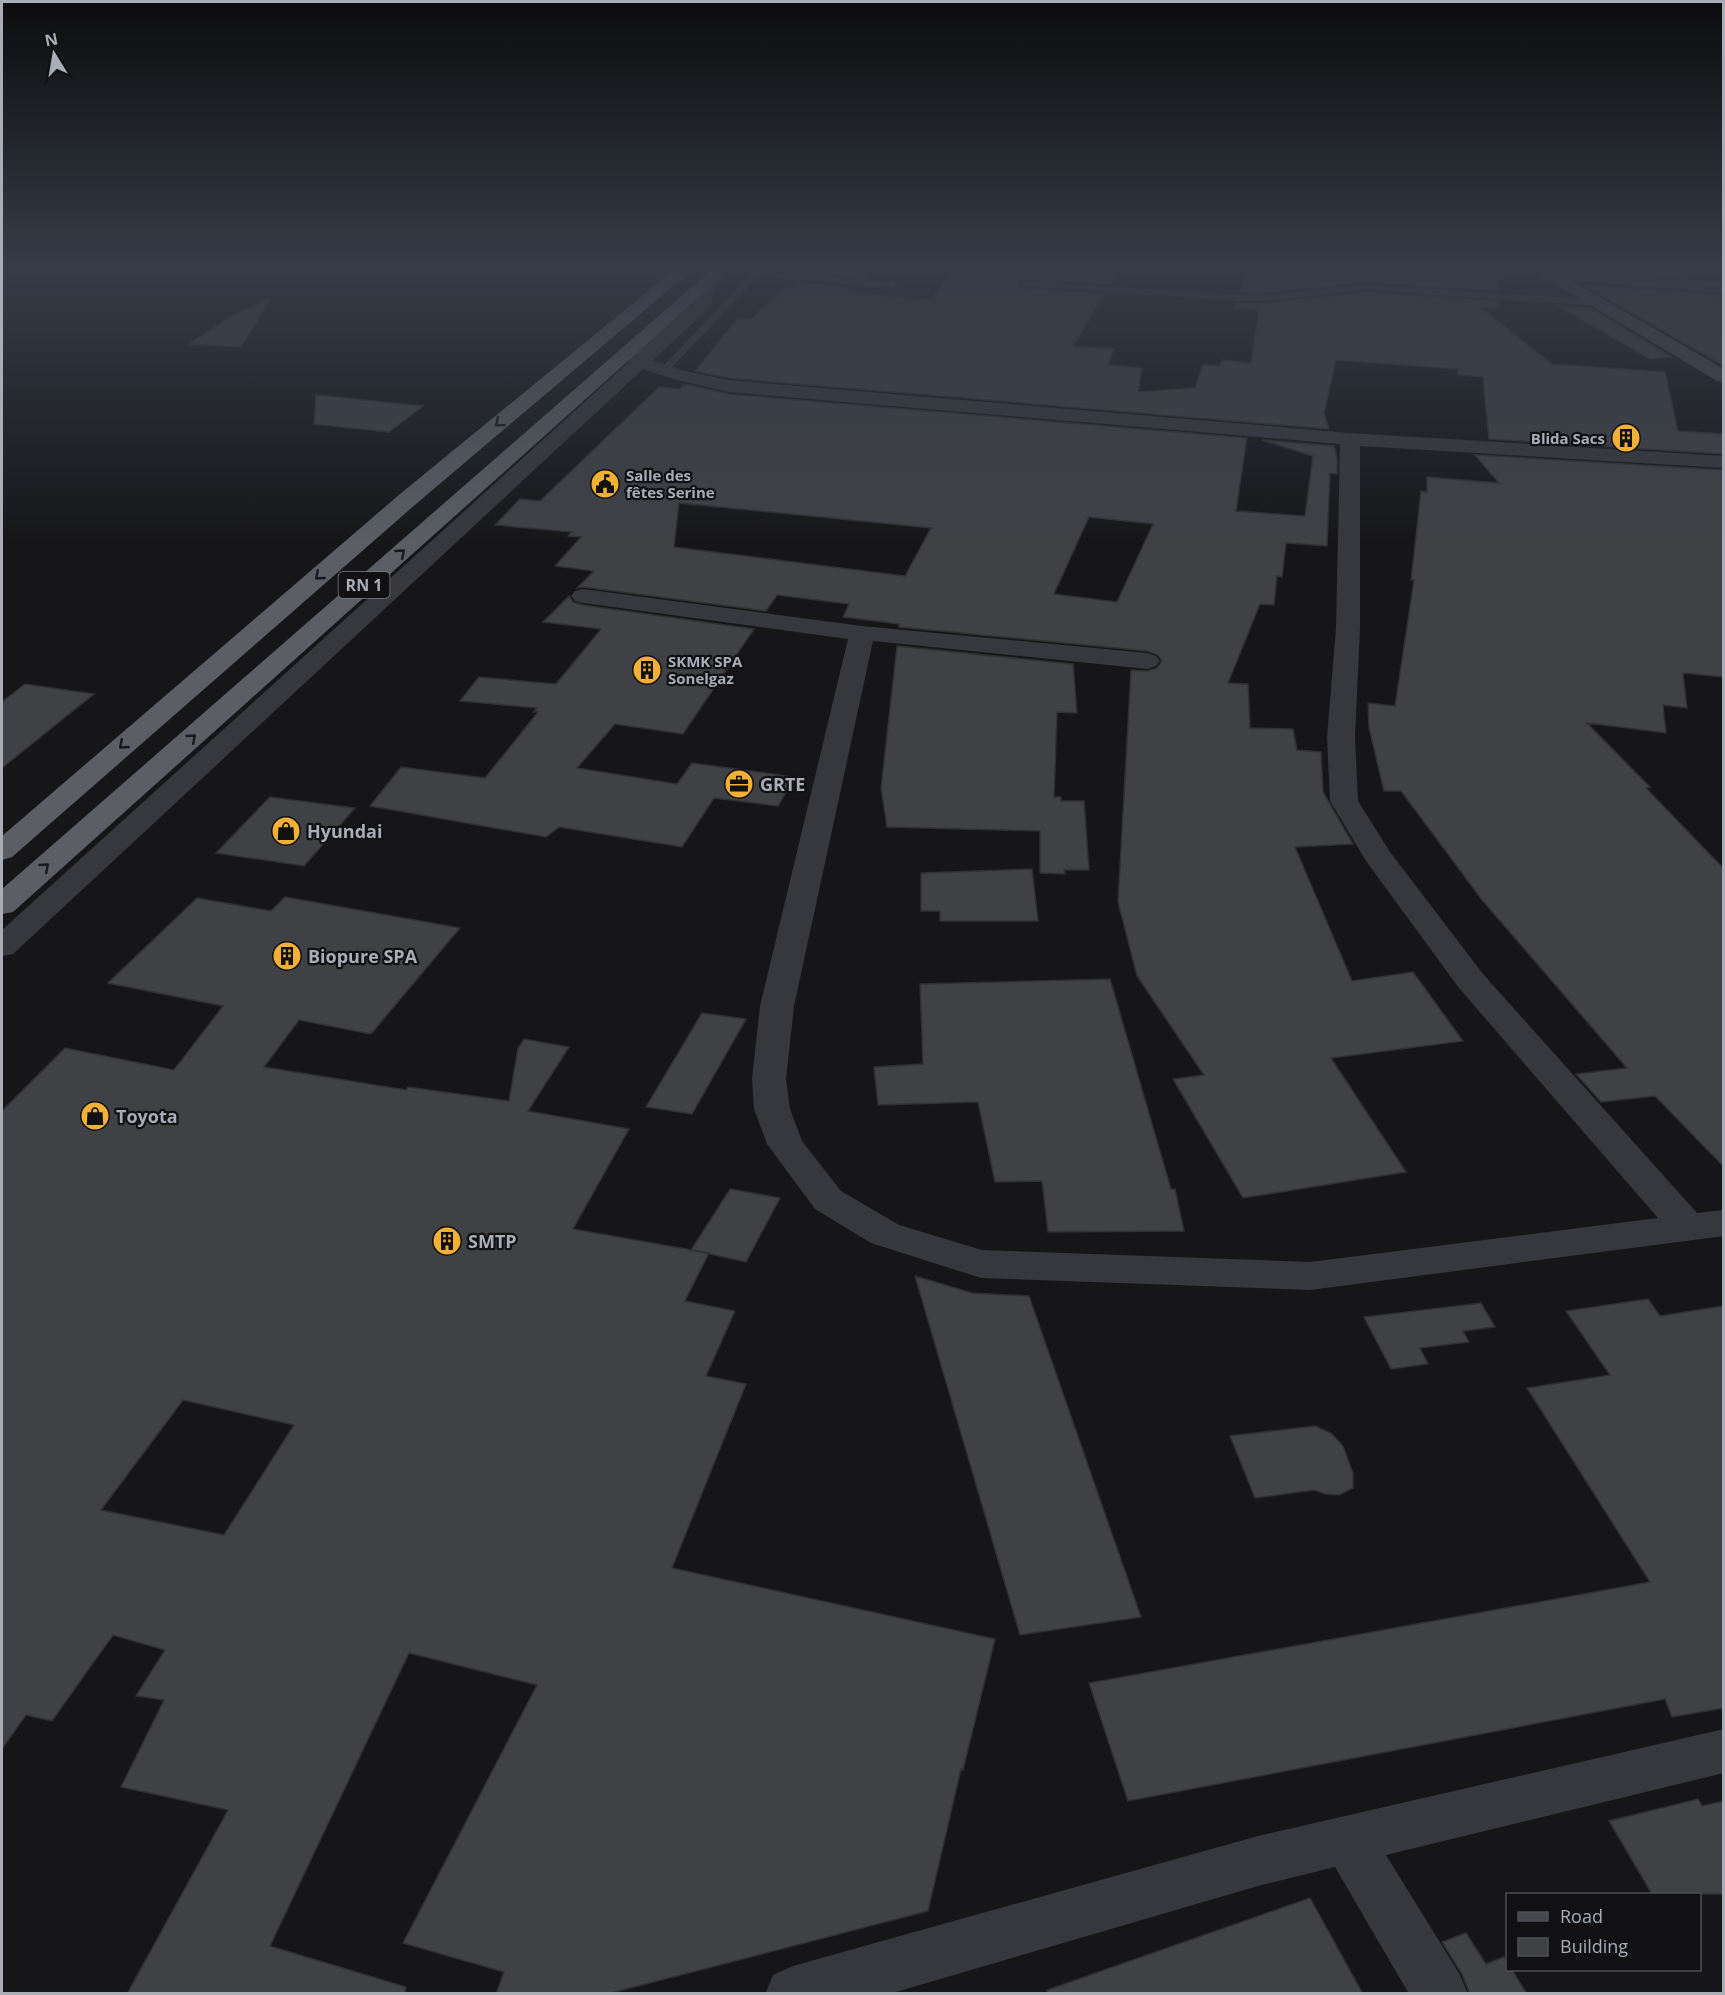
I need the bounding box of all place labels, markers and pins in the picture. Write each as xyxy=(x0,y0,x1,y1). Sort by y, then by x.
building icon: Blida Sacs xyxy=(1610,422,1642,454)
place label: Blida Sacs xyxy=(1531,428,1605,448)
place label: Salle des fêtes Serine xyxy=(626,465,715,502)
public building icon: Salle des fêtes Serine xyxy=(589,468,621,500)
place label: SKMK SPA Sonelgaz xyxy=(668,651,743,688)
building icon: SKMK SPA Sonelgaz xyxy=(631,654,663,686)
office icon: GRTE xyxy=(723,768,755,800)
place label: GRTE xyxy=(760,772,805,796)
shop icon: Hyundai xyxy=(270,815,302,847)
place label: Hyundai xyxy=(307,819,382,843)
building icon: Biopure SPA xyxy=(271,940,303,972)
place label: Biopure SPA xyxy=(308,944,418,968)
shop icon: Toyota xyxy=(79,1100,111,1132)
place label: Toyota xyxy=(116,1104,178,1128)
building icon: SMTP xyxy=(431,1225,463,1257)
place label: SMTP xyxy=(468,1229,517,1253)

